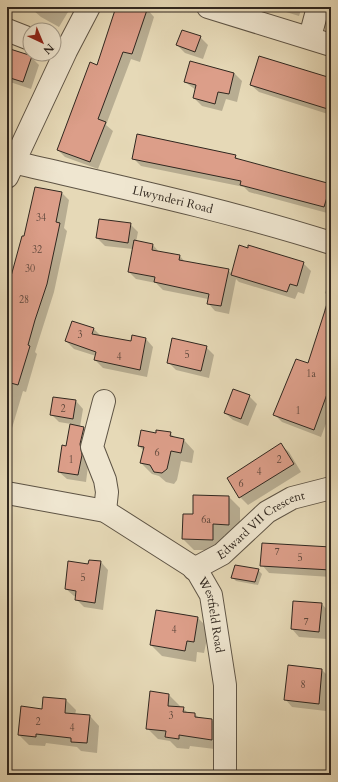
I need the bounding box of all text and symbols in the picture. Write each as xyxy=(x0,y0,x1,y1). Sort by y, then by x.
north arrow xyxy=(22,22,62,62)
text: N xyxy=(40,40,57,58)
street label: Llwynderi Road xyxy=(131,182,215,217)
house number: 34 xyxy=(36,211,46,225)
house number: 32 xyxy=(32,243,42,257)
house number: 30 xyxy=(25,262,35,276)
house number: 28 xyxy=(19,293,29,307)
house number: 3 xyxy=(77,328,83,342)
house number: 5 xyxy=(184,348,190,362)
house number: 4 xyxy=(116,350,122,364)
house number: 1a xyxy=(306,367,316,381)
house number: 2 xyxy=(60,402,66,416)
house number: 1 xyxy=(295,404,301,418)
house number: 6 xyxy=(154,446,160,460)
house number: 1 xyxy=(68,453,74,467)
house number: 2 xyxy=(276,453,282,467)
house number: 4 xyxy=(256,465,262,479)
house number: 6 xyxy=(238,477,244,491)
street label: Edward VII Crescent xyxy=(214,487,307,563)
house number: 6a xyxy=(201,513,211,527)
house number: 7 xyxy=(274,545,280,559)
house number: 5 xyxy=(297,551,303,565)
house number: 5 xyxy=(80,571,86,585)
street label: Westfield Road xyxy=(194,573,228,654)
house number: 7 xyxy=(303,615,309,629)
house number: 4 xyxy=(171,623,177,637)
house number: 8 xyxy=(300,678,306,692)
house number: 3 xyxy=(168,709,174,723)
house number: 2 xyxy=(35,715,41,729)
house number: 4 xyxy=(69,721,75,735)

